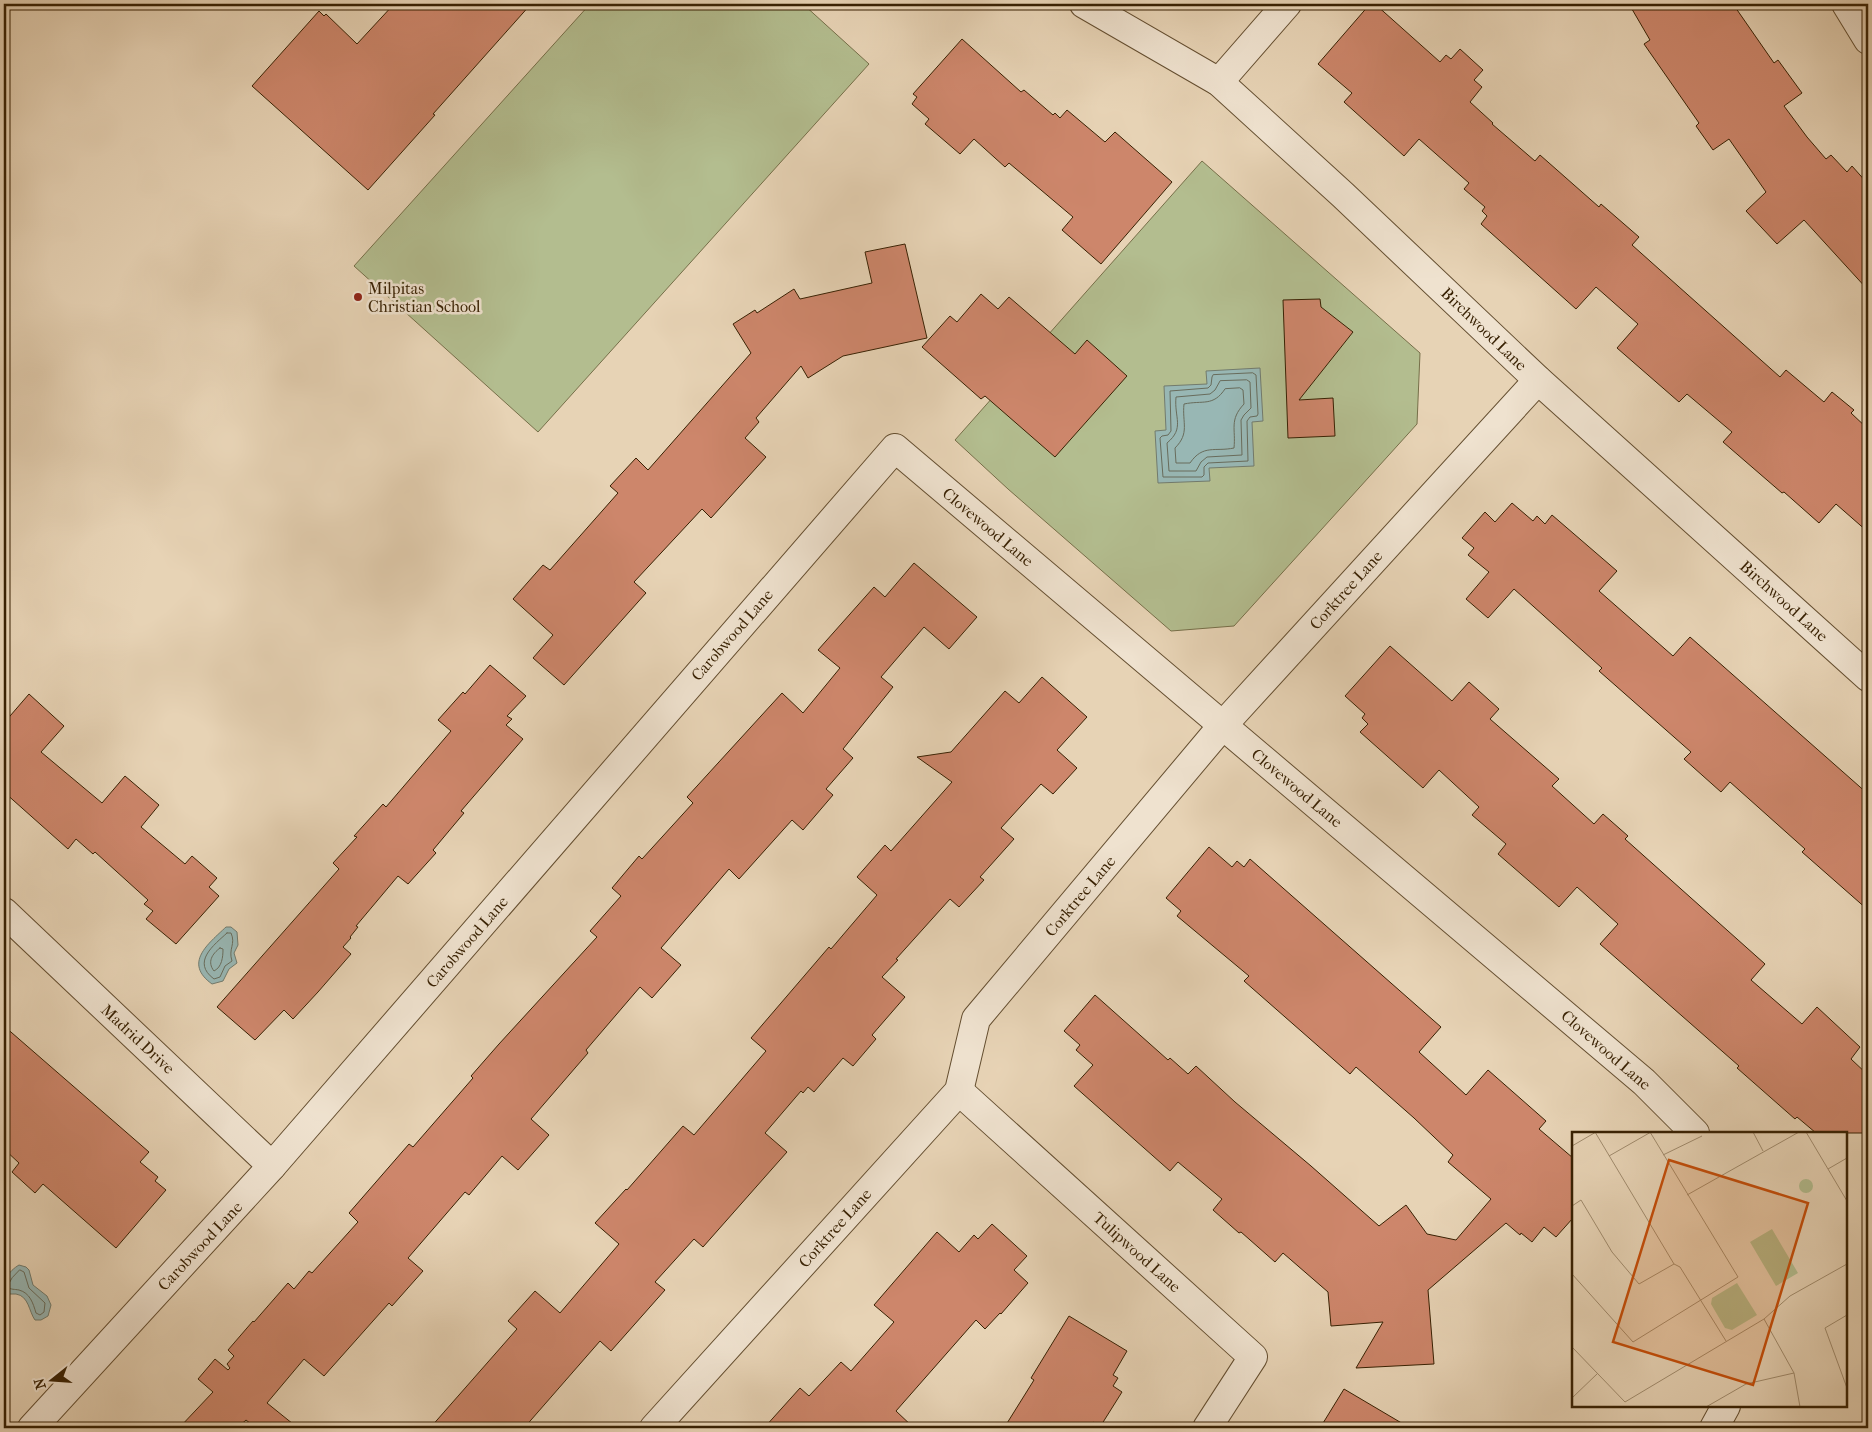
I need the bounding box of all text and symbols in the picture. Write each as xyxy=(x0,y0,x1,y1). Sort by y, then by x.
place label: Milpitas Christian School xyxy=(368,279,481,316)
street label: Birchwood Lane xyxy=(1437,283,1531,375)
marker: Milpitas Christian School xyxy=(352,291,364,303)
street label: Clovewood Lane xyxy=(939,484,1037,570)
street label: Corktree Lane xyxy=(1306,547,1386,633)
street label: Birchwood Lane xyxy=(1736,557,1832,645)
street label: Carobwood Lane xyxy=(687,585,777,685)
street label: Clovewood Lane xyxy=(1248,745,1346,831)
street label: Corktree Lane xyxy=(1041,852,1119,940)
street label: Carobwood Lane xyxy=(422,892,512,992)
street label: Madrid Drive xyxy=(97,1000,179,1078)
street label: Clovewood Lane xyxy=(1557,1006,1655,1094)
inset map xyxy=(1572,1132,1847,1407)
street label: Corktree Lane xyxy=(795,1185,875,1271)
street label: Carobwood Lane xyxy=(154,1197,246,1295)
street label: Tulipwood Lane xyxy=(1089,1208,1185,1296)
north arrow xyxy=(28,1354,78,1404)
text: N xyxy=(30,1376,50,1391)

